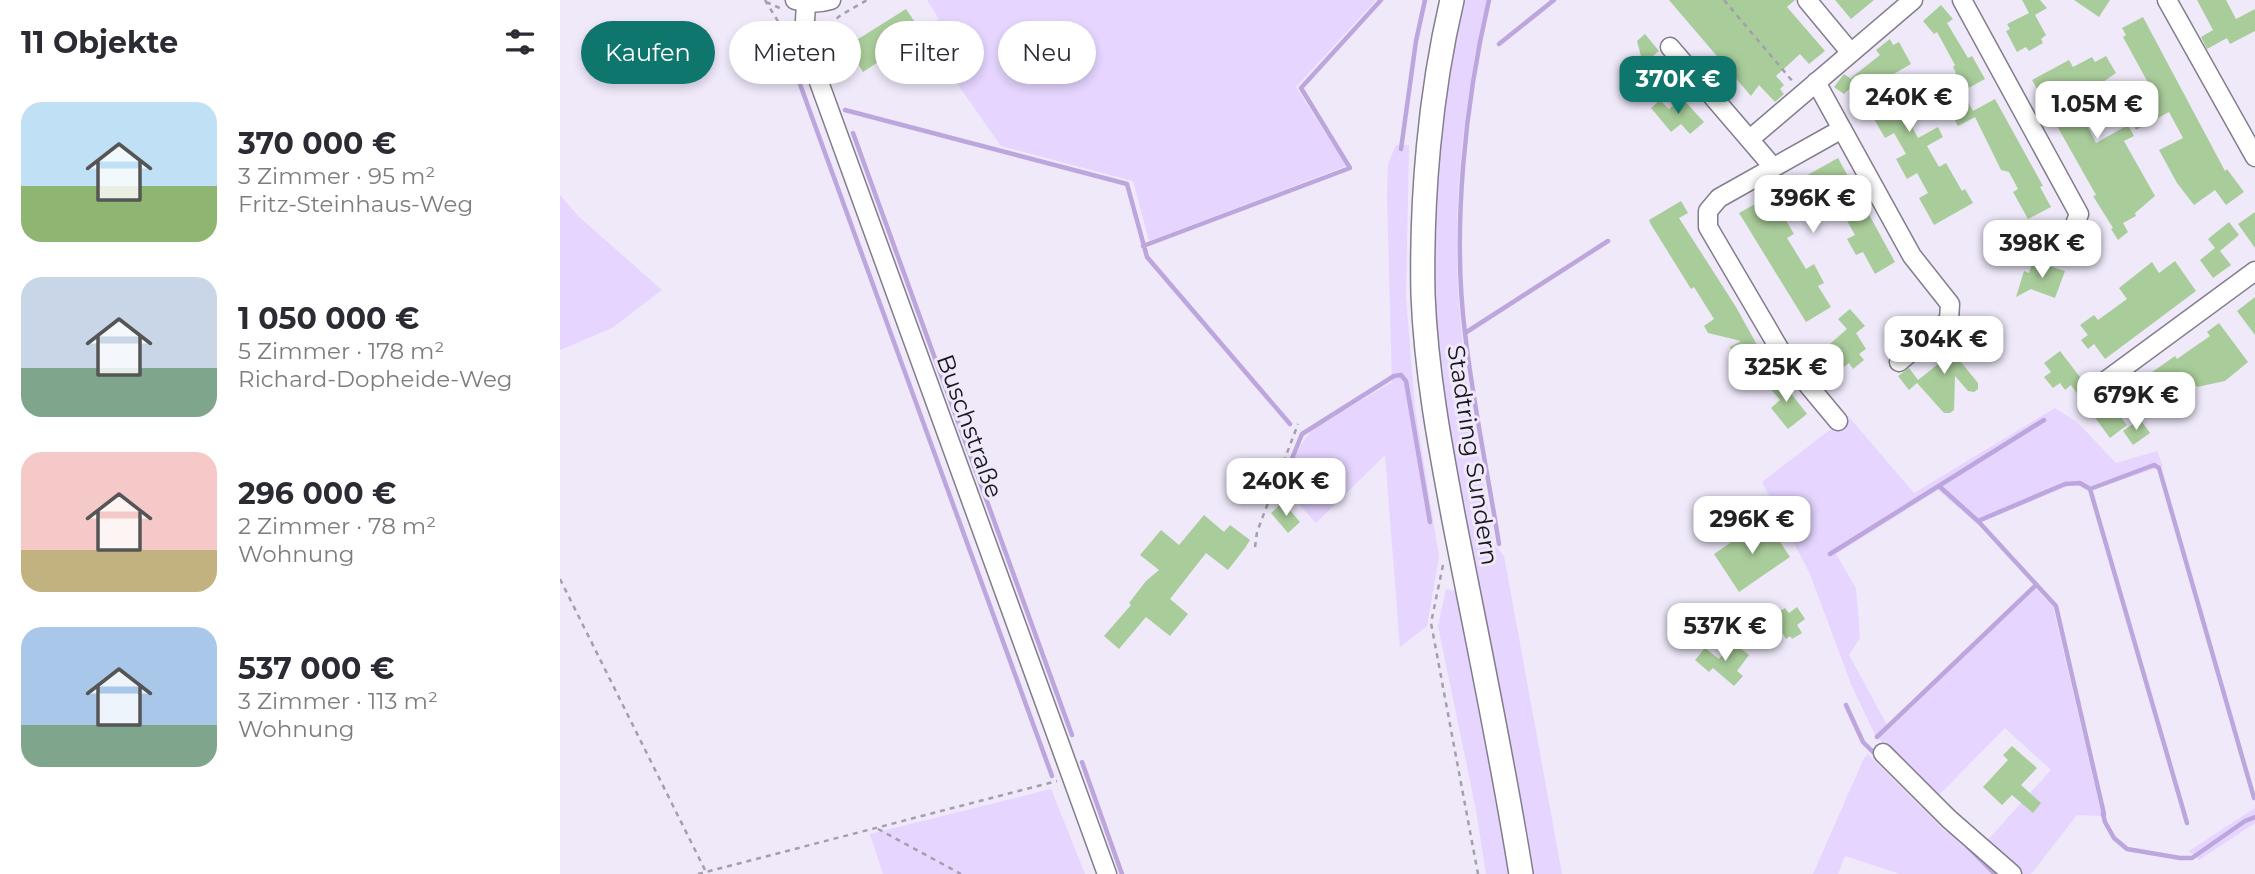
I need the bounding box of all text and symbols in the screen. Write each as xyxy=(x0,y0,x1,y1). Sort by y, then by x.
chip: Kaufen xyxy=(581,21,715,84)
chip: Mieten xyxy=(729,21,861,84)
chip: Filter xyxy=(875,21,984,84)
chip: Neu xyxy=(998,21,1096,84)
icon: filters xyxy=(501,23,539,61)
text: 11 Objekte xyxy=(21,24,178,61)
pin: 370K € xyxy=(1621,57,1735,116)
text: 370K € xyxy=(1635,65,1721,93)
pin: 240K € xyxy=(1852,74,1966,134)
pin: 1.05M € xyxy=(2032,82,2162,141)
text: 240K € xyxy=(1866,83,1952,111)
text: 1.05M € xyxy=(2051,90,2143,118)
text: 370 000 € xyxy=(238,125,396,162)
icon: home xyxy=(77,130,161,214)
text: 3 Zimmer · 95 m² xyxy=(238,162,435,190)
pin: 396K € xyxy=(1756,176,1870,235)
text: 396K € xyxy=(1770,184,1856,212)
text: Fritz-Steinhaus-Weg xyxy=(238,190,473,218)
pin: 398K € xyxy=(1985,220,2099,280)
text: 398K € xyxy=(1999,229,2085,257)
text: 1 050 000 € xyxy=(238,300,419,337)
icon: home xyxy=(77,305,161,389)
pin: 304K € xyxy=(1887,316,2001,376)
text: 304K € xyxy=(1900,325,1988,353)
text: 5 Zimmer · 178 m² xyxy=(238,337,444,365)
street label: Stadtring Sundern xyxy=(1441,343,1505,567)
pin: 325K € xyxy=(1729,344,1843,404)
street label: Buschstraße xyxy=(931,350,1009,502)
text: 325K € xyxy=(1745,353,1827,381)
text: Richard-Dopheide-Weg xyxy=(238,365,513,393)
pin: 679K € xyxy=(2079,372,2193,432)
text: 679K € xyxy=(2093,381,2179,409)
pin: 240K € xyxy=(1229,458,1343,518)
text: 240K € xyxy=(1243,467,1329,495)
text: 296 000 € xyxy=(238,475,396,512)
icon: home xyxy=(77,480,161,564)
pin: 296K € xyxy=(1695,496,1809,556)
text: 296K € xyxy=(1709,505,1795,533)
text: 2 Zimmer · 78 m² xyxy=(238,512,436,540)
text: Wohnung xyxy=(238,540,355,568)
pin: 537K € xyxy=(1668,604,1782,663)
text: 537K € xyxy=(1683,612,1767,640)
text: 537 000 € xyxy=(238,650,394,687)
icon: home xyxy=(77,655,161,739)
text: 3 Zimmer · 113 m² xyxy=(238,687,438,715)
text: Wohnung xyxy=(238,715,355,743)

